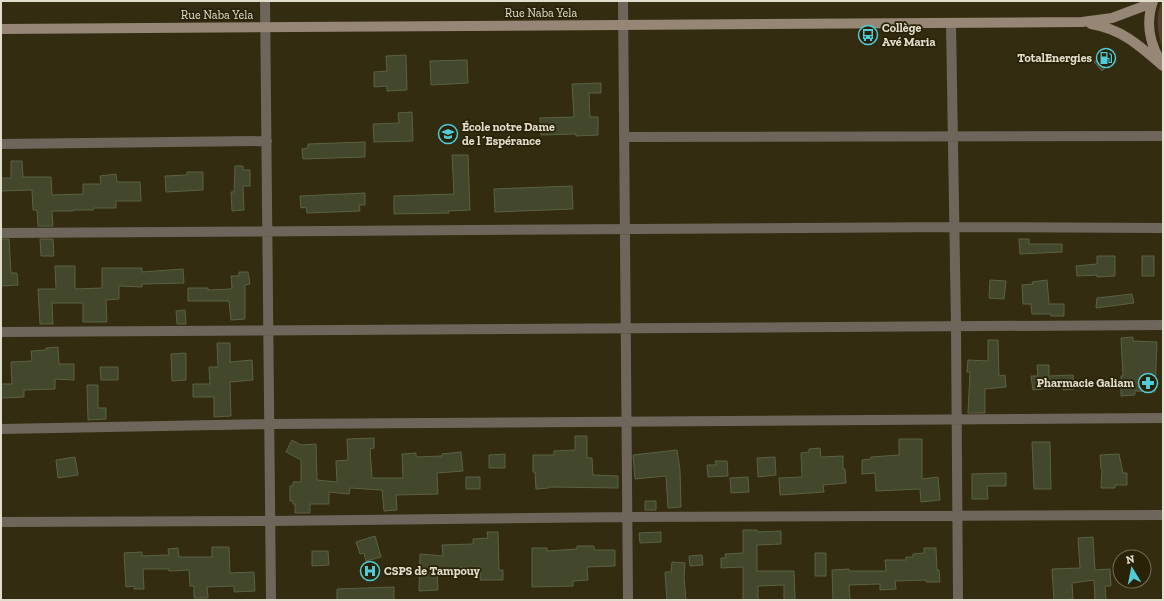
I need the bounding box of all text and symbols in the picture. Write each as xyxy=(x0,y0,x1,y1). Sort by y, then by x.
street label: Rue Naba Yela xyxy=(505,6,577,20)
street label: Rue Naba Yela xyxy=(181,8,253,22)
place label: Collège Avé Maria xyxy=(882,21,936,49)
bus stop icon: Collège Avé Maria xyxy=(857,24,879,46)
fuel station icon: TotalEnergies xyxy=(1095,47,1117,69)
place label: TotalEnergies xyxy=(1017,51,1092,65)
place label: École notre Dame de l´Espérance xyxy=(462,120,555,148)
school or university icon: École notre Dame de l´Espérance xyxy=(437,123,459,145)
pharmacy icon: Pharmacie Galiam xyxy=(1137,372,1159,394)
place label: Pharmacie Galiam xyxy=(1037,376,1134,390)
north arrow xyxy=(1112,549,1152,589)
text: N xyxy=(1125,552,1136,567)
hospital icon: CSPS de Tampouy xyxy=(359,560,381,582)
place label: CSPS de Tampouy xyxy=(384,564,481,578)

